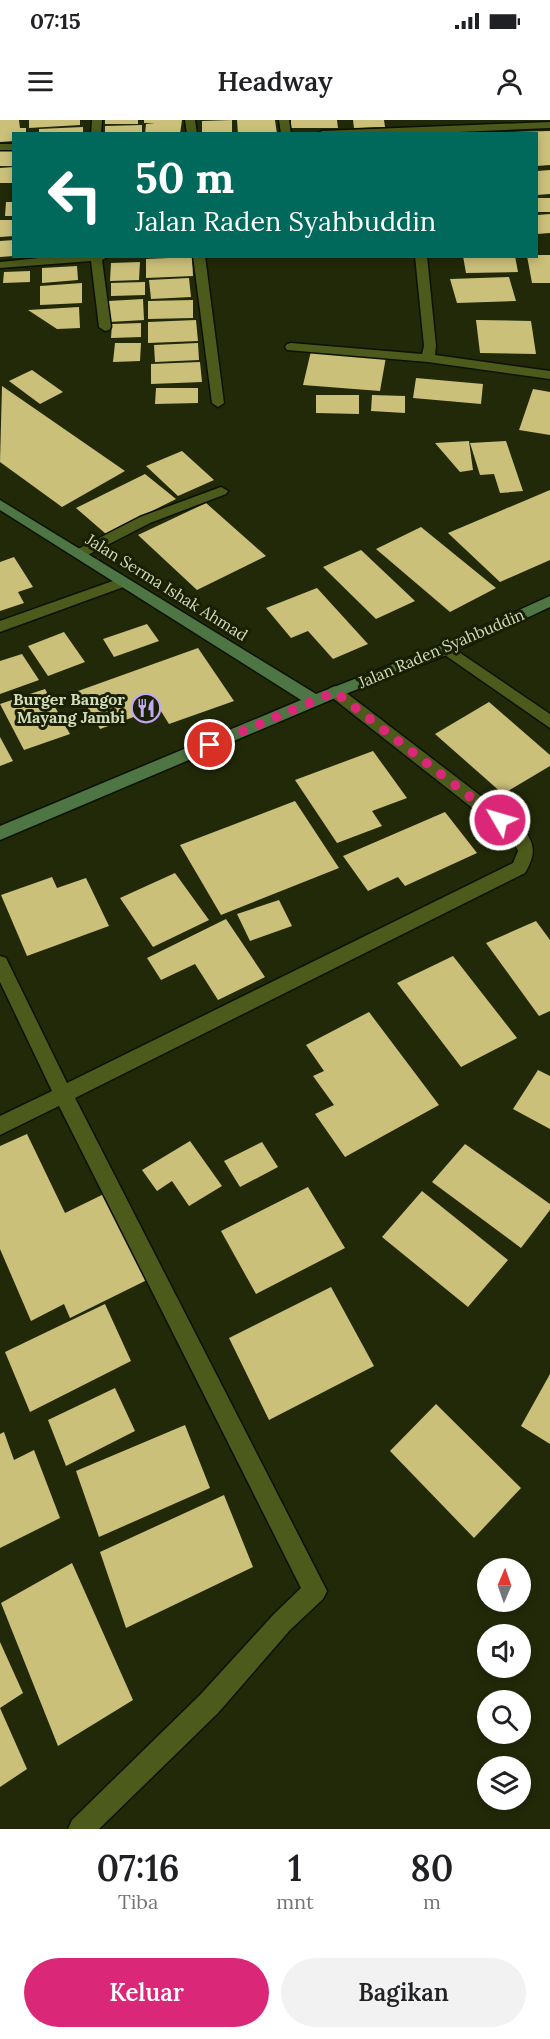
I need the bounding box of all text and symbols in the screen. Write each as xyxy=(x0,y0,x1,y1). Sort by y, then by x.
text: 07:15 xyxy=(30,7,81,35)
text: Headway xyxy=(217,64,333,98)
icon: menu xyxy=(24,65,57,98)
icon: person xyxy=(493,65,526,98)
text: 50 m xyxy=(135,151,234,205)
icon: left xyxy=(36,156,114,234)
text: Jalan Raden Syahbuddin xyxy=(135,204,436,238)
street label: Jalan Serma Ishak Ahmad xyxy=(82,528,252,645)
street label: Jalan Raden Syahbuddin xyxy=(354,604,527,692)
place label: Burger Bangor Mayang Jambi xyxy=(13,689,125,727)
restaurant icon: Burger Bangor Mayang Jambi xyxy=(130,692,162,724)
pin xyxy=(184,719,235,770)
icon: arrive xyxy=(193,728,226,761)
position arrow xyxy=(468,788,532,852)
north arrow xyxy=(477,1558,531,1612)
map controls xyxy=(477,1558,531,1810)
button: sound xyxy=(477,1624,531,1678)
button: search xyxy=(477,1690,531,1744)
button: layers xyxy=(477,1756,531,1810)
text: 07:16 xyxy=(97,1845,180,1891)
text: 1 xyxy=(288,1845,302,1891)
text: 80 xyxy=(410,1845,453,1891)
text: Tiba xyxy=(118,1889,158,1914)
text: mnt xyxy=(276,1889,314,1914)
text: m xyxy=(423,1889,441,1914)
button: Keluar xyxy=(24,1958,269,2027)
button: Bagikan xyxy=(281,1958,526,2027)

